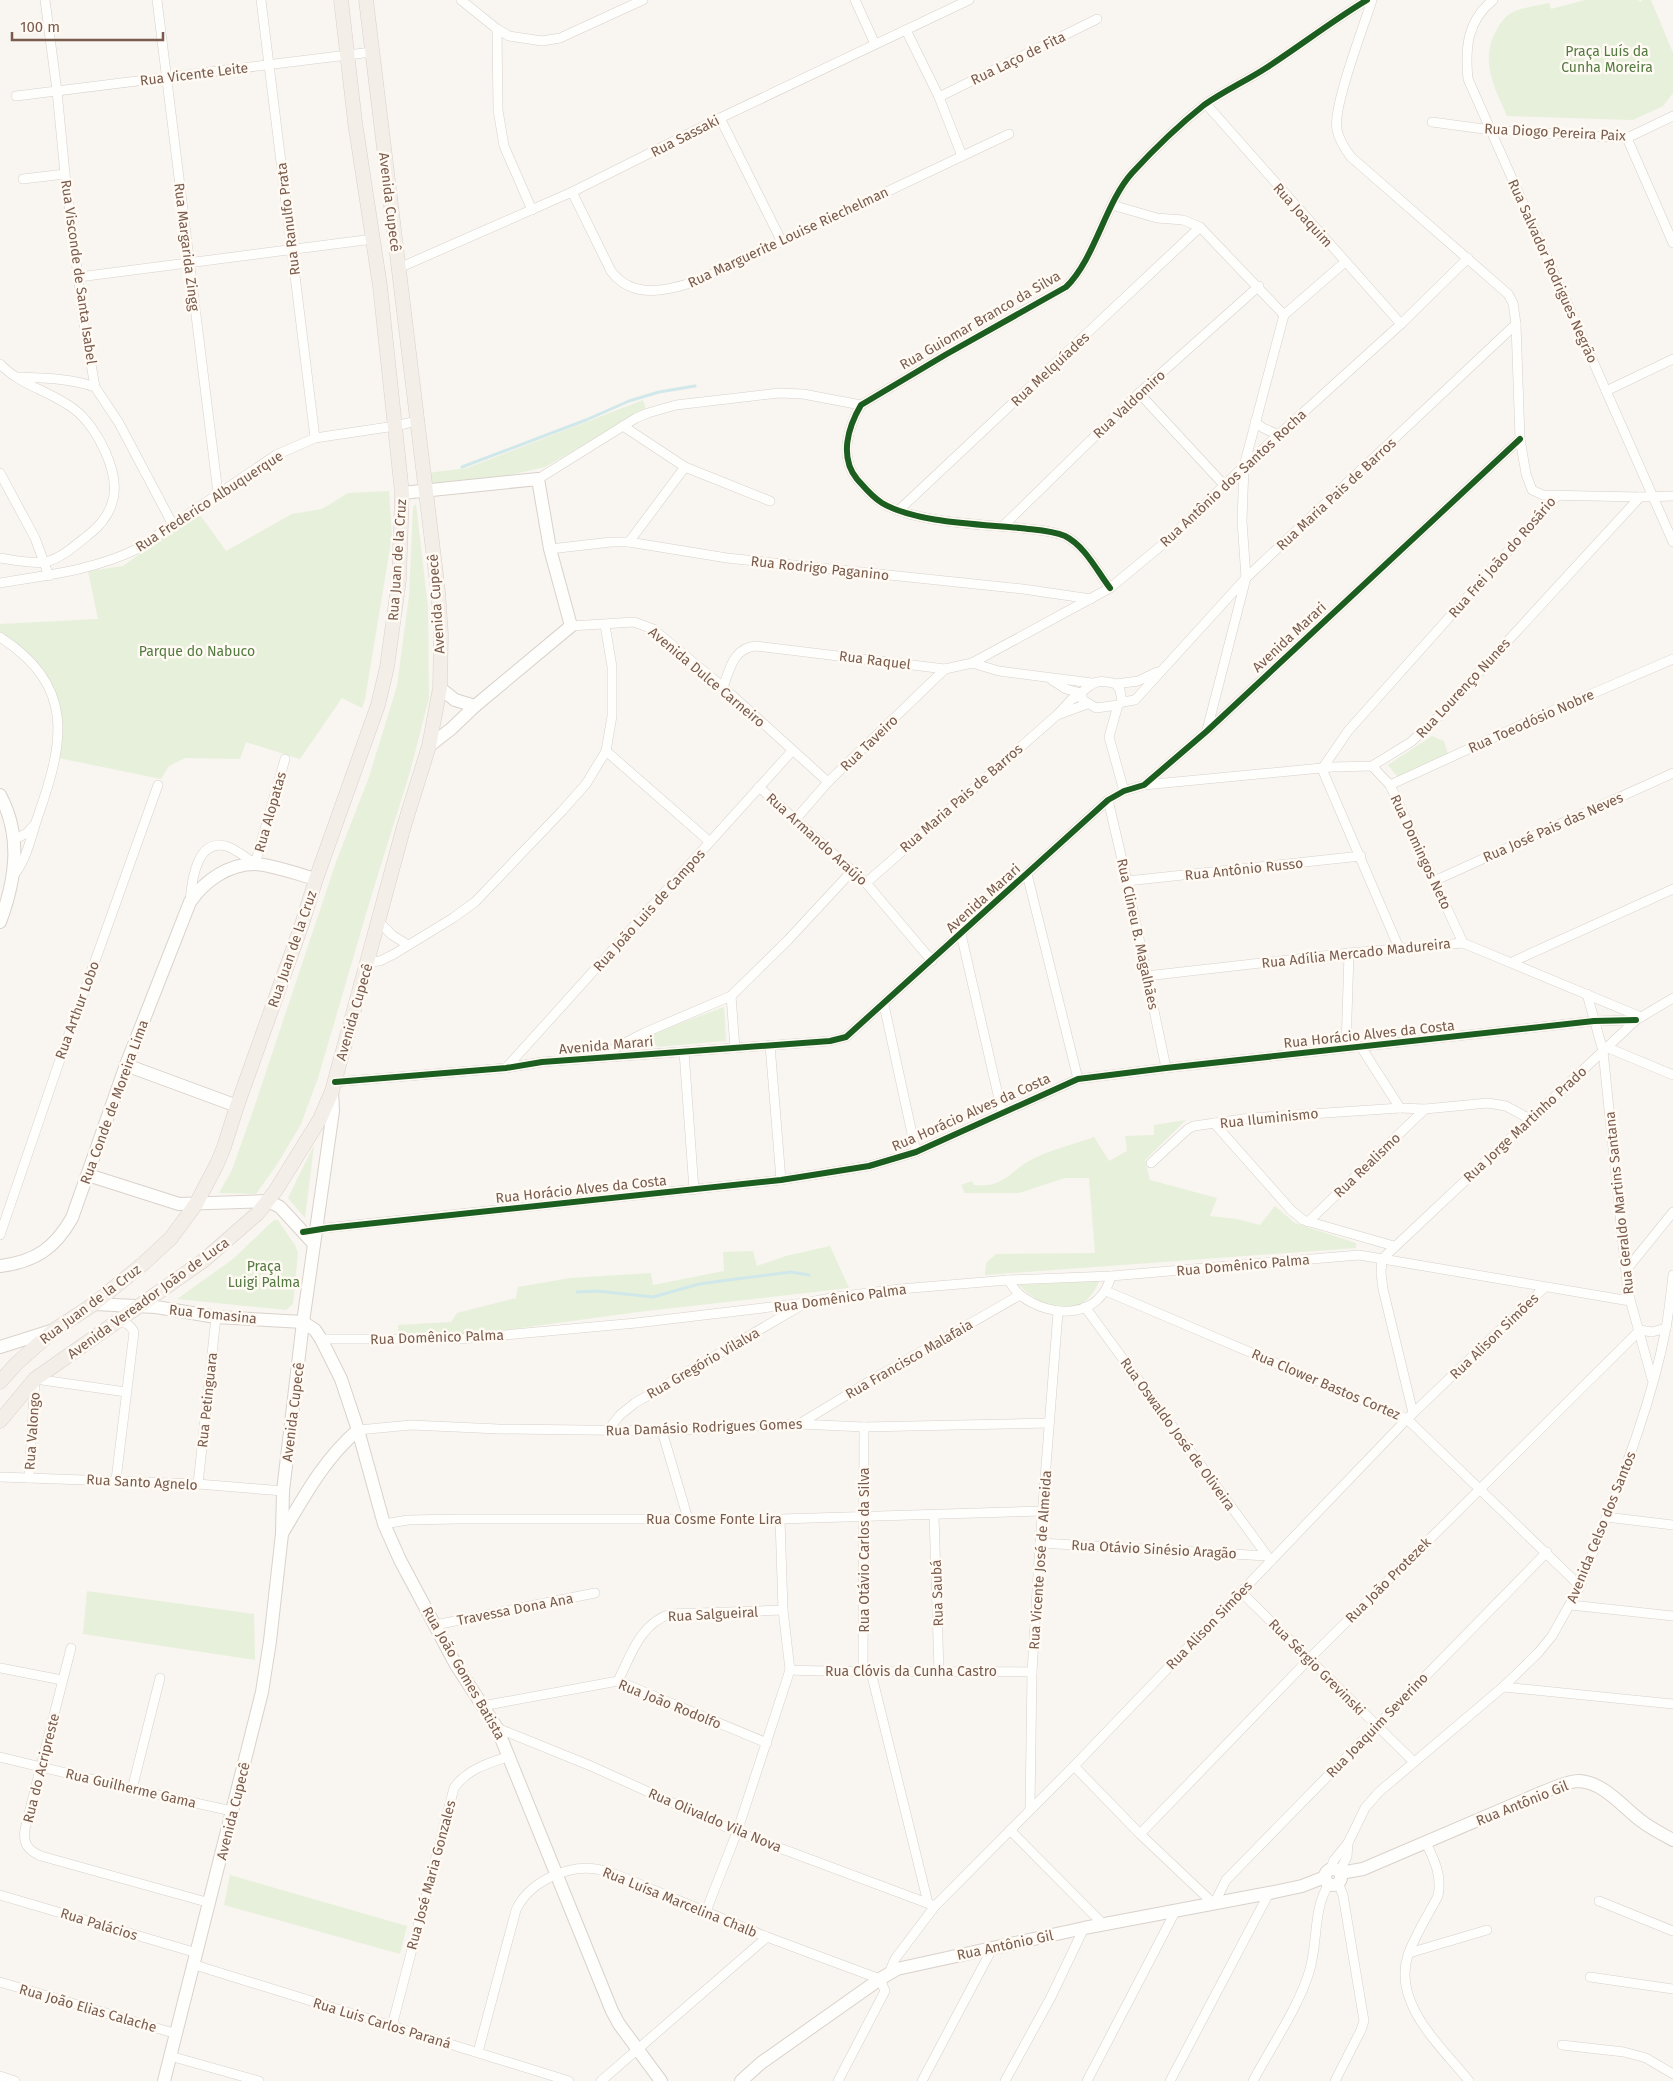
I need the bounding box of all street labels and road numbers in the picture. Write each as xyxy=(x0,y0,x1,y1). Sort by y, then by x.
street label: Rua Laço de Fita xyxy=(968,28,1068,89)
street label: Rua Vicente Leite xyxy=(139,59,249,90)
street label: Rua Sassaki xyxy=(648,112,722,161)
street label: Rua Diogo Pereira Paix xyxy=(1484,120,1626,145)
street label: Avenida Cupecê xyxy=(375,151,404,253)
street label: Rua Ranulfo Prata xyxy=(273,161,304,276)
street label: Rua Salvador Rodrigues Negrão xyxy=(1504,177,1601,366)
street label: Rua Visconde de Santa Isabel xyxy=(57,179,100,366)
street label: Rua Joaquim xyxy=(1269,180,1336,251)
street label: Rua Margarida Zingg xyxy=(170,182,203,313)
street label: Rua Marguerite Louise Riechelman xyxy=(685,183,891,292)
street label: Rua Guiomar Branco da Silva xyxy=(897,267,1064,374)
street label: Rua Melquíades xyxy=(1008,328,1093,410)
street label: Rua Valdomiro xyxy=(1090,367,1169,442)
street label: Rua Antônio dos Santos Rocha xyxy=(1157,406,1310,551)
street label: Rua Maria Pais de Barros xyxy=(1273,434,1400,554)
street label: Rua Frederico Albuquerque xyxy=(132,447,286,556)
street label: Rua Frei João do Rosário xyxy=(1445,493,1560,621)
street label: Rua Juan de la Cruz xyxy=(385,498,410,622)
street label: Avenida Cupecê xyxy=(425,553,448,654)
street label: Rua Rodrigo Paganino xyxy=(750,553,890,584)
street label: Avenida Marari xyxy=(1249,599,1330,676)
street label: Avenida Dulce Carneiro xyxy=(645,624,768,731)
street label: Rua Lourenço Nunes xyxy=(1413,635,1514,742)
street label: Rua Raquel xyxy=(838,648,912,673)
street label: Rua Toeodósio Nobre xyxy=(1466,686,1597,757)
street label: Rua Taveiro xyxy=(837,712,902,775)
street label: Rua Maria Pais de Barros xyxy=(896,740,1027,856)
street label: Rua Alopatas xyxy=(251,769,290,854)
street label: Rua Armando Araújo xyxy=(763,789,871,889)
street label: Rua José Pais das Neves xyxy=(1480,789,1626,866)
street label: Rua Domingos Neto xyxy=(1386,792,1455,912)
street label: Rua João Luis de Campos xyxy=(590,845,709,975)
street label: Rua Antônio Russo xyxy=(1184,855,1304,884)
street label: Rua Clineu B. Magalhães xyxy=(1113,857,1162,1012)
street label: Avenida Marari xyxy=(942,860,1024,936)
street label: Rua Juan de la Cruz xyxy=(265,889,320,1010)
street label: Rua Adília Mercado Madureira xyxy=(1261,935,1451,972)
street label: Rua Arthur Lobo xyxy=(52,959,103,1062)
street label: Avenida Cupecê xyxy=(333,962,376,1063)
street label: Rua Horácio Alves da Costa xyxy=(1283,1017,1455,1052)
street label: Rua Conde de Moreira Lima xyxy=(77,1018,152,1187)
street label: Avenida Marari xyxy=(558,1033,654,1058)
street label: Rua Jorge Martinho Prado xyxy=(1460,1063,1590,1186)
street label: Rua Horácio Alves da Costa xyxy=(889,1070,1053,1155)
street label: Rua Iluminismo xyxy=(1219,1105,1319,1132)
street label: Rua Geraldo Martins Santana xyxy=(1601,1110,1638,1295)
street label: Rua Realismo xyxy=(1331,1129,1404,1201)
street label: Rua Horácio Alves da Costa xyxy=(495,1172,667,1207)
street label: Avenida Vereador João de Luca xyxy=(64,1234,232,1363)
street label: Rua Domênico Palma xyxy=(1176,1251,1310,1280)
street label: Rua Juan de la Cruz xyxy=(36,1261,144,1348)
street label: Rua Domênico Palma xyxy=(773,1281,907,1316)
street label: Rua Alison Simões xyxy=(1447,1289,1543,1383)
street label: Rua Tomasina xyxy=(168,1301,258,1328)
street label: Rua Francisco Malafaia xyxy=(843,1316,976,1403)
street label: Rua Gregório Vilalva xyxy=(644,1324,763,1403)
street label: Rua Domênico Palma xyxy=(370,1327,504,1348)
street label: Rua Clower Bastos Cortez xyxy=(1249,1345,1403,1424)
street label: Rua Petinguara xyxy=(194,1351,221,1449)
street label: Rua Oswaldo José de Oliveira xyxy=(1117,1355,1239,1514)
street label: Avenida Cupecê xyxy=(279,1361,308,1463)
street label: Rua Valongo xyxy=(21,1391,44,1471)
street label: Rua Damásio Rodrigues Gomes xyxy=(605,1416,803,1439)
street label: Avenida Celso dos Santos xyxy=(1563,1449,1640,1605)
street label: Rua Otávio Carlos da Silva xyxy=(856,1467,873,1633)
street label: Rua Vicente José de Almeida xyxy=(1026,1470,1055,1650)
street label: Rua Santo Agnelo xyxy=(86,1471,198,1494)
street label: Rua Cosme Fonte Lira xyxy=(646,1511,782,1528)
street label: Rua João Protezek xyxy=(1342,1533,1435,1627)
street label: Rua Otávio Sinésio Aragão xyxy=(1071,1537,1237,1562)
street label: Rua Saubá xyxy=(928,1559,947,1627)
street label: Rua Alison Simões xyxy=(1163,1577,1256,1673)
street label: Travessa Dona Ana xyxy=(455,1590,575,1629)
street label: Rua João Gomes Batista xyxy=(418,1604,509,1743)
street label: Rua Salgueiral xyxy=(667,1604,759,1625)
street label: Rua Sérgio Grevinski xyxy=(1265,1616,1368,1719)
street label: Rua Clóvis da Cunha Castro xyxy=(825,1663,997,1680)
street label: Rua Joaquim Severino xyxy=(1323,1669,1432,1781)
street label: Rua João Rodolfo xyxy=(616,1676,724,1733)
street label: Rua do Acripreste xyxy=(20,1712,63,1825)
street label: Avenida Cupecê xyxy=(213,1761,254,1862)
street label: Rua Guilherme Gama xyxy=(64,1765,198,1812)
street label: Rua Antônio Gil xyxy=(1474,1777,1571,1830)
street label: Rua Olivaldo Vila Nova xyxy=(646,1785,784,1856)
street label: Rua José Maria Gonzales xyxy=(403,1798,460,1952)
street label: Rua Luísa Marcelina Chalb xyxy=(600,1864,760,1941)
street label: Rua Palácios xyxy=(58,1905,140,1944)
street label: Rua Antônio Gil xyxy=(955,1927,1055,1964)
street label: Rua João Elias Calache xyxy=(17,1981,159,2036)
street label: Rua Luis Carlos Paraná xyxy=(311,1994,453,2053)

